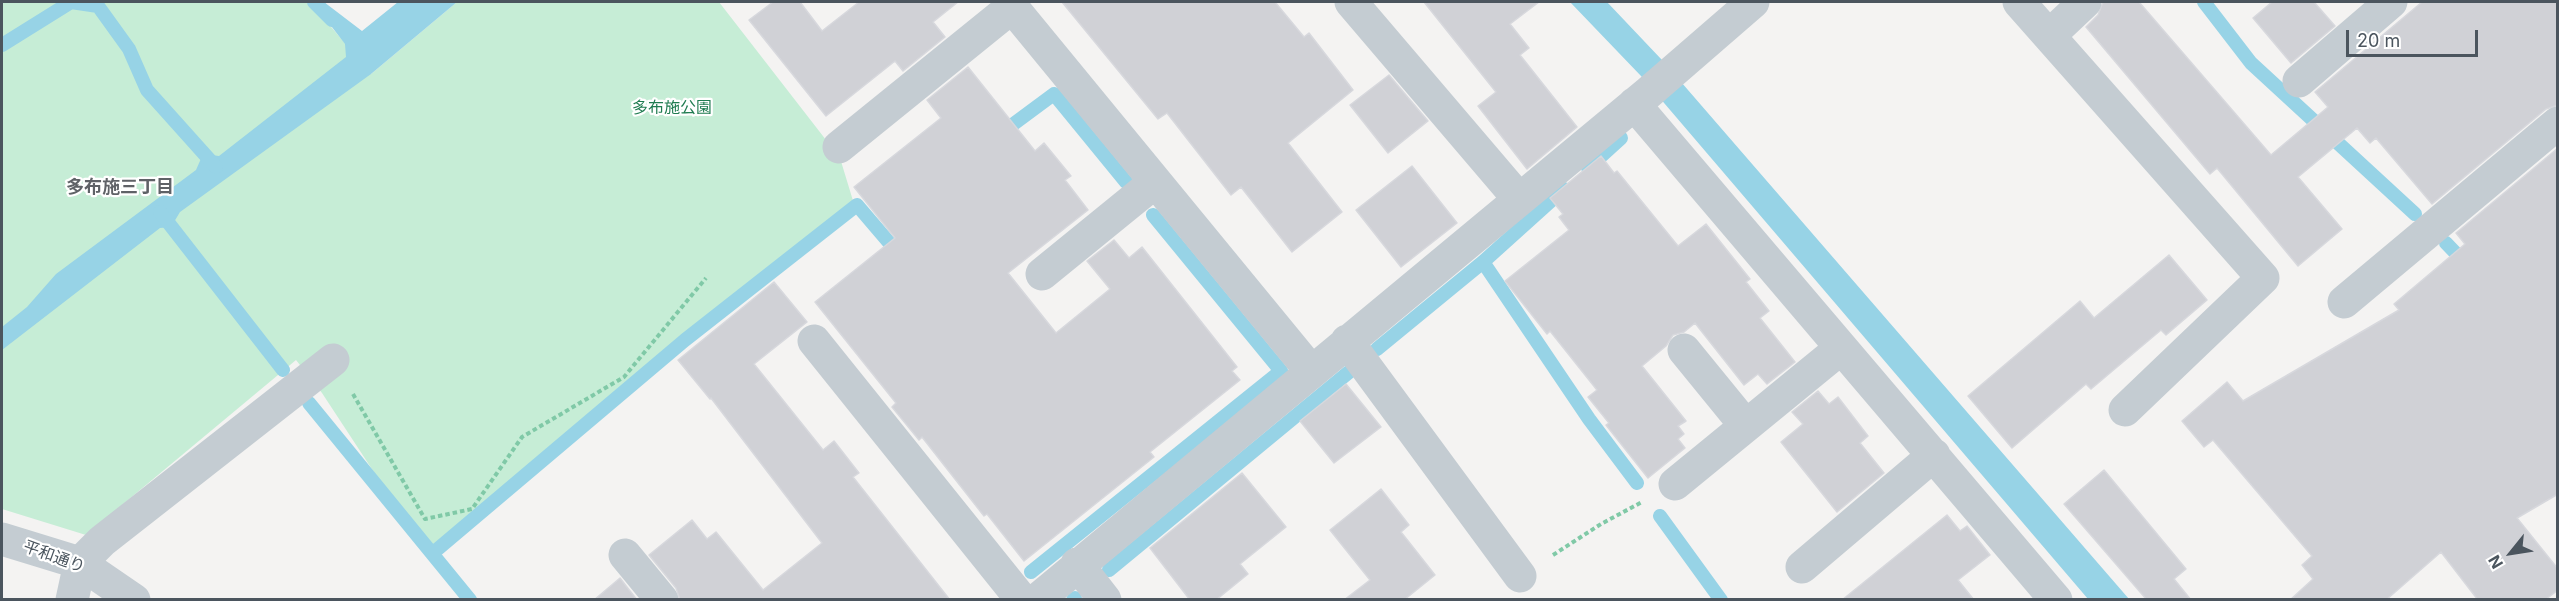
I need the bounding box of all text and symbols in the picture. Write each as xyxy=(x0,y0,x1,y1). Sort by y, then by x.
scale bar xyxy=(2349,18,2481,56)
text: 20 m xyxy=(2357,30,2400,51)
park label: 多布施公園 xyxy=(632,98,712,118)
district label: 多布施三丁目 xyxy=(66,177,174,199)
north arrow xyxy=(2481,523,2541,583)
street label: 平和通り xyxy=(21,537,87,577)
text: N xyxy=(2484,552,2507,572)

